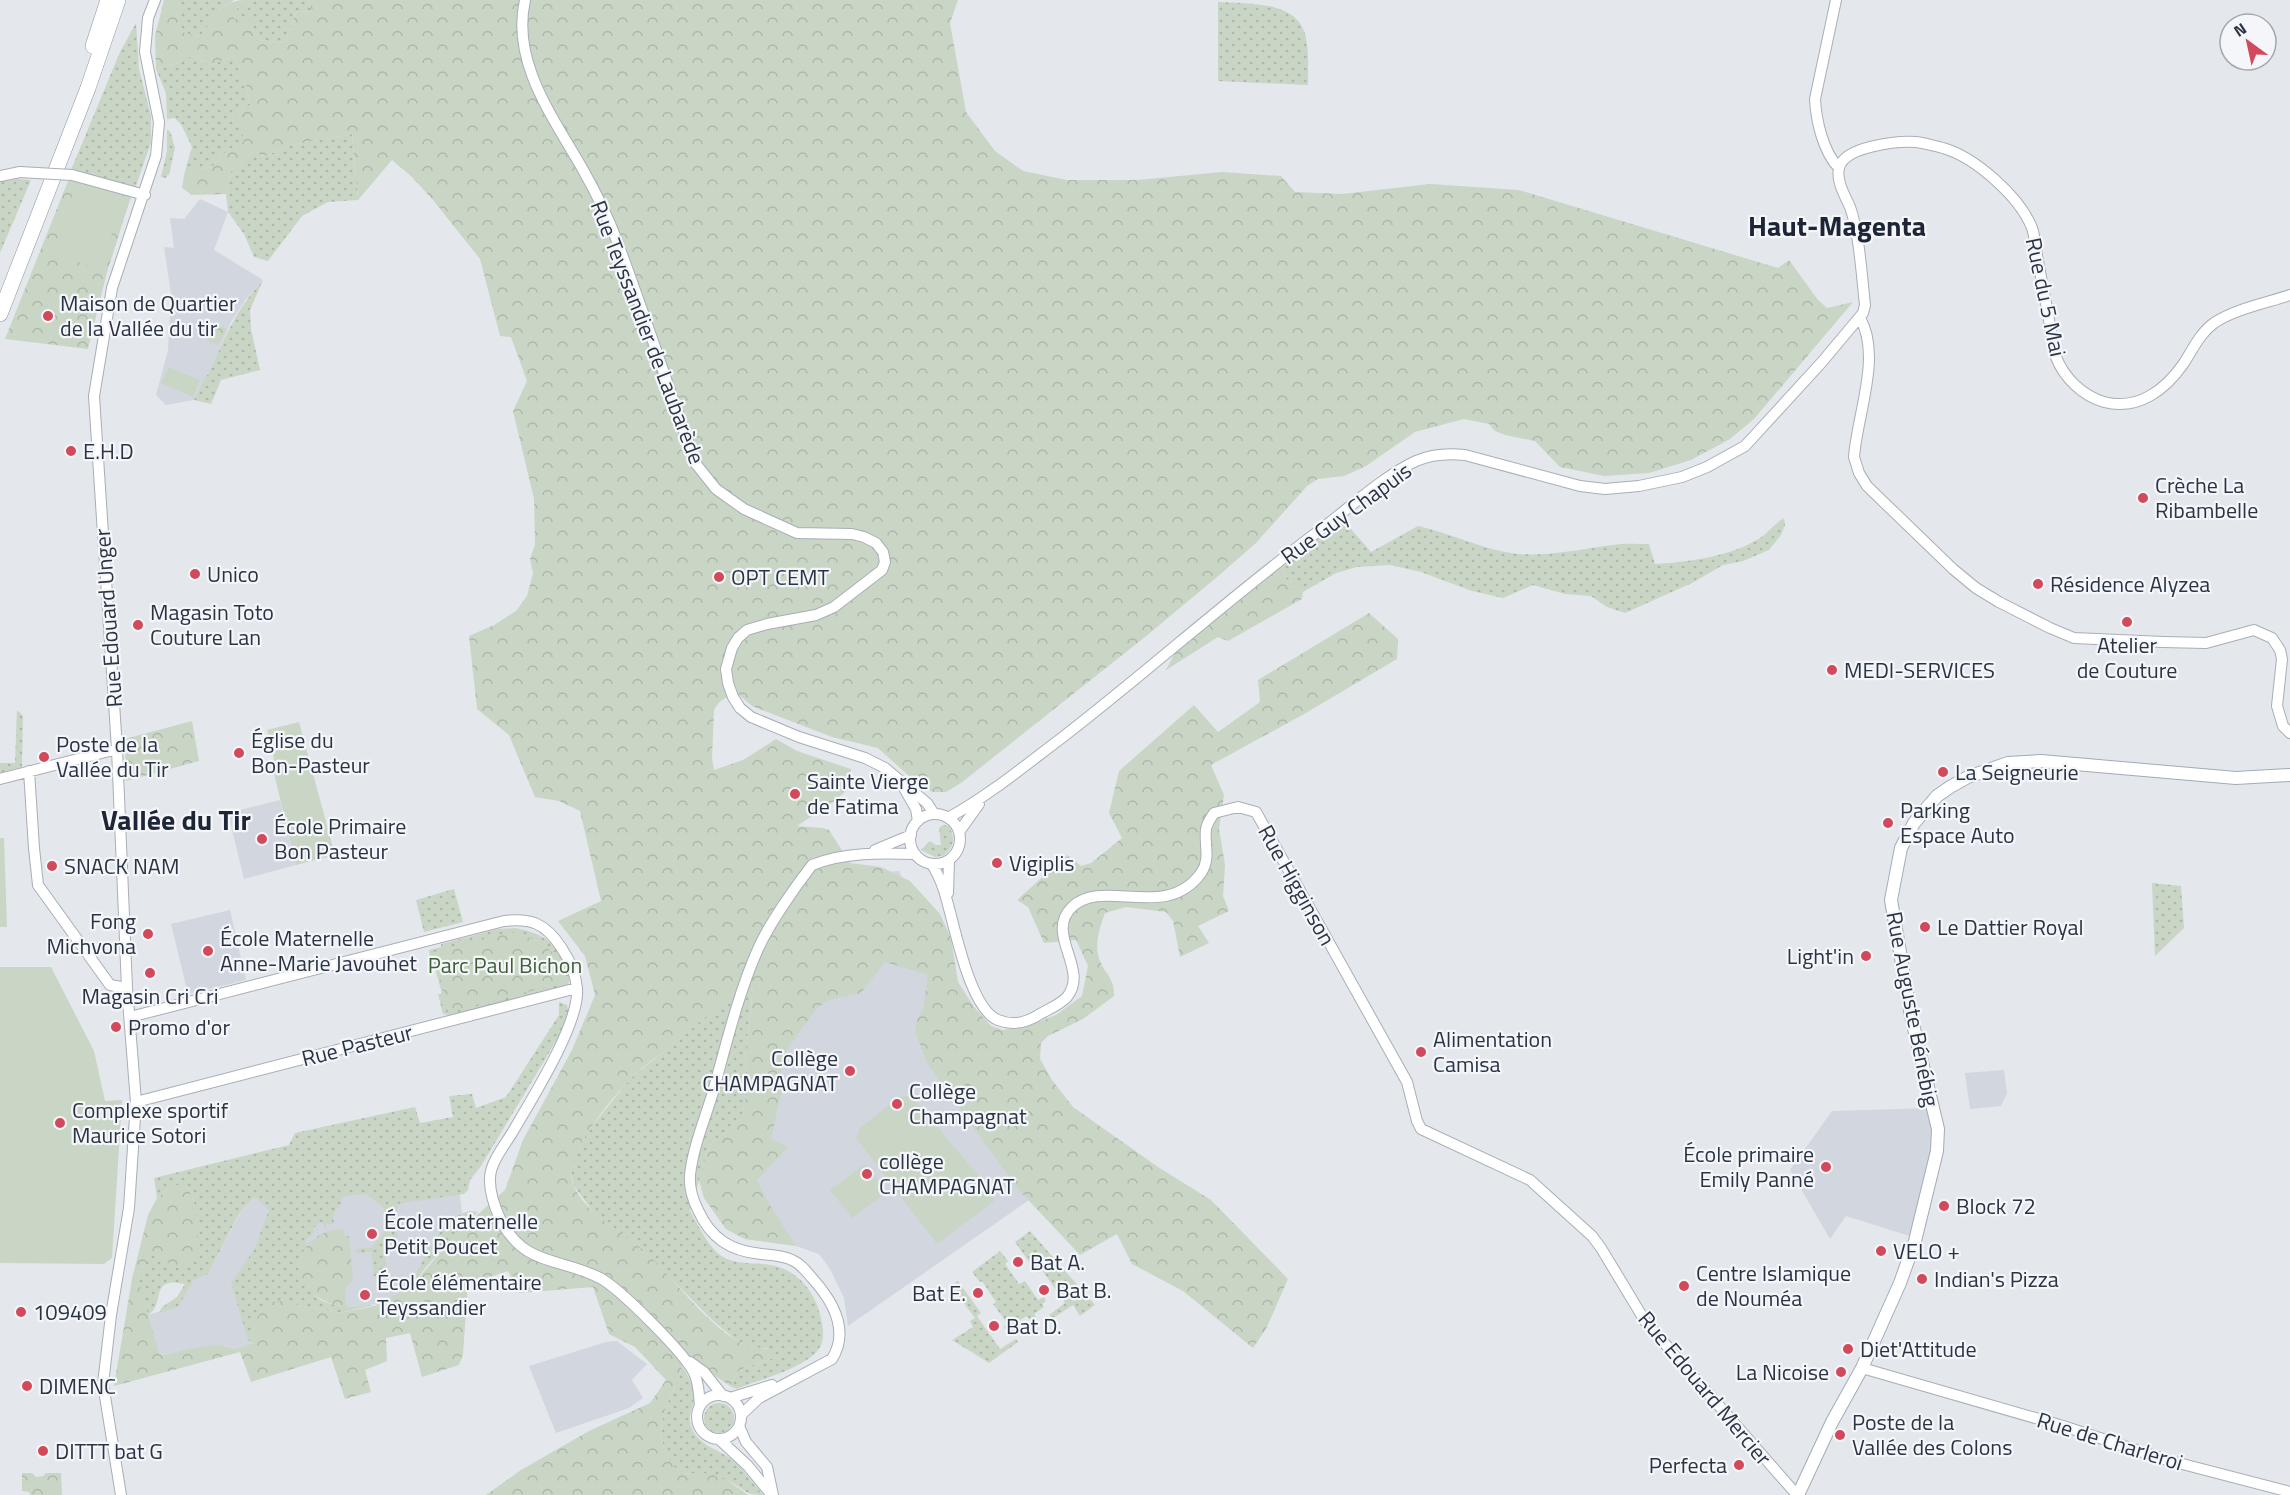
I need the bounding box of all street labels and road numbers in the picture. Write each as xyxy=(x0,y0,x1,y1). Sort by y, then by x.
street label: Rue Teyssandier de Laubarède xyxy=(582,195,714,469)
street label: Rue du 5 Mai xyxy=(2017,234,2075,360)
street label: Rue Guy Chapuis xyxy=(1273,454,1419,572)
street label: Rue Edouard Unger xyxy=(85,527,131,708)
street label: Rue Higginson xyxy=(1250,818,1344,952)
street label: Rue Auguste Bénébig xyxy=(1877,909,1949,1109)
street label: Rue Pasteur xyxy=(298,1015,417,1075)
street label: Rue Edouard Mercier xyxy=(1630,1303,1780,1473)
street label: Rue de Charleroi xyxy=(2033,1403,2187,1479)

